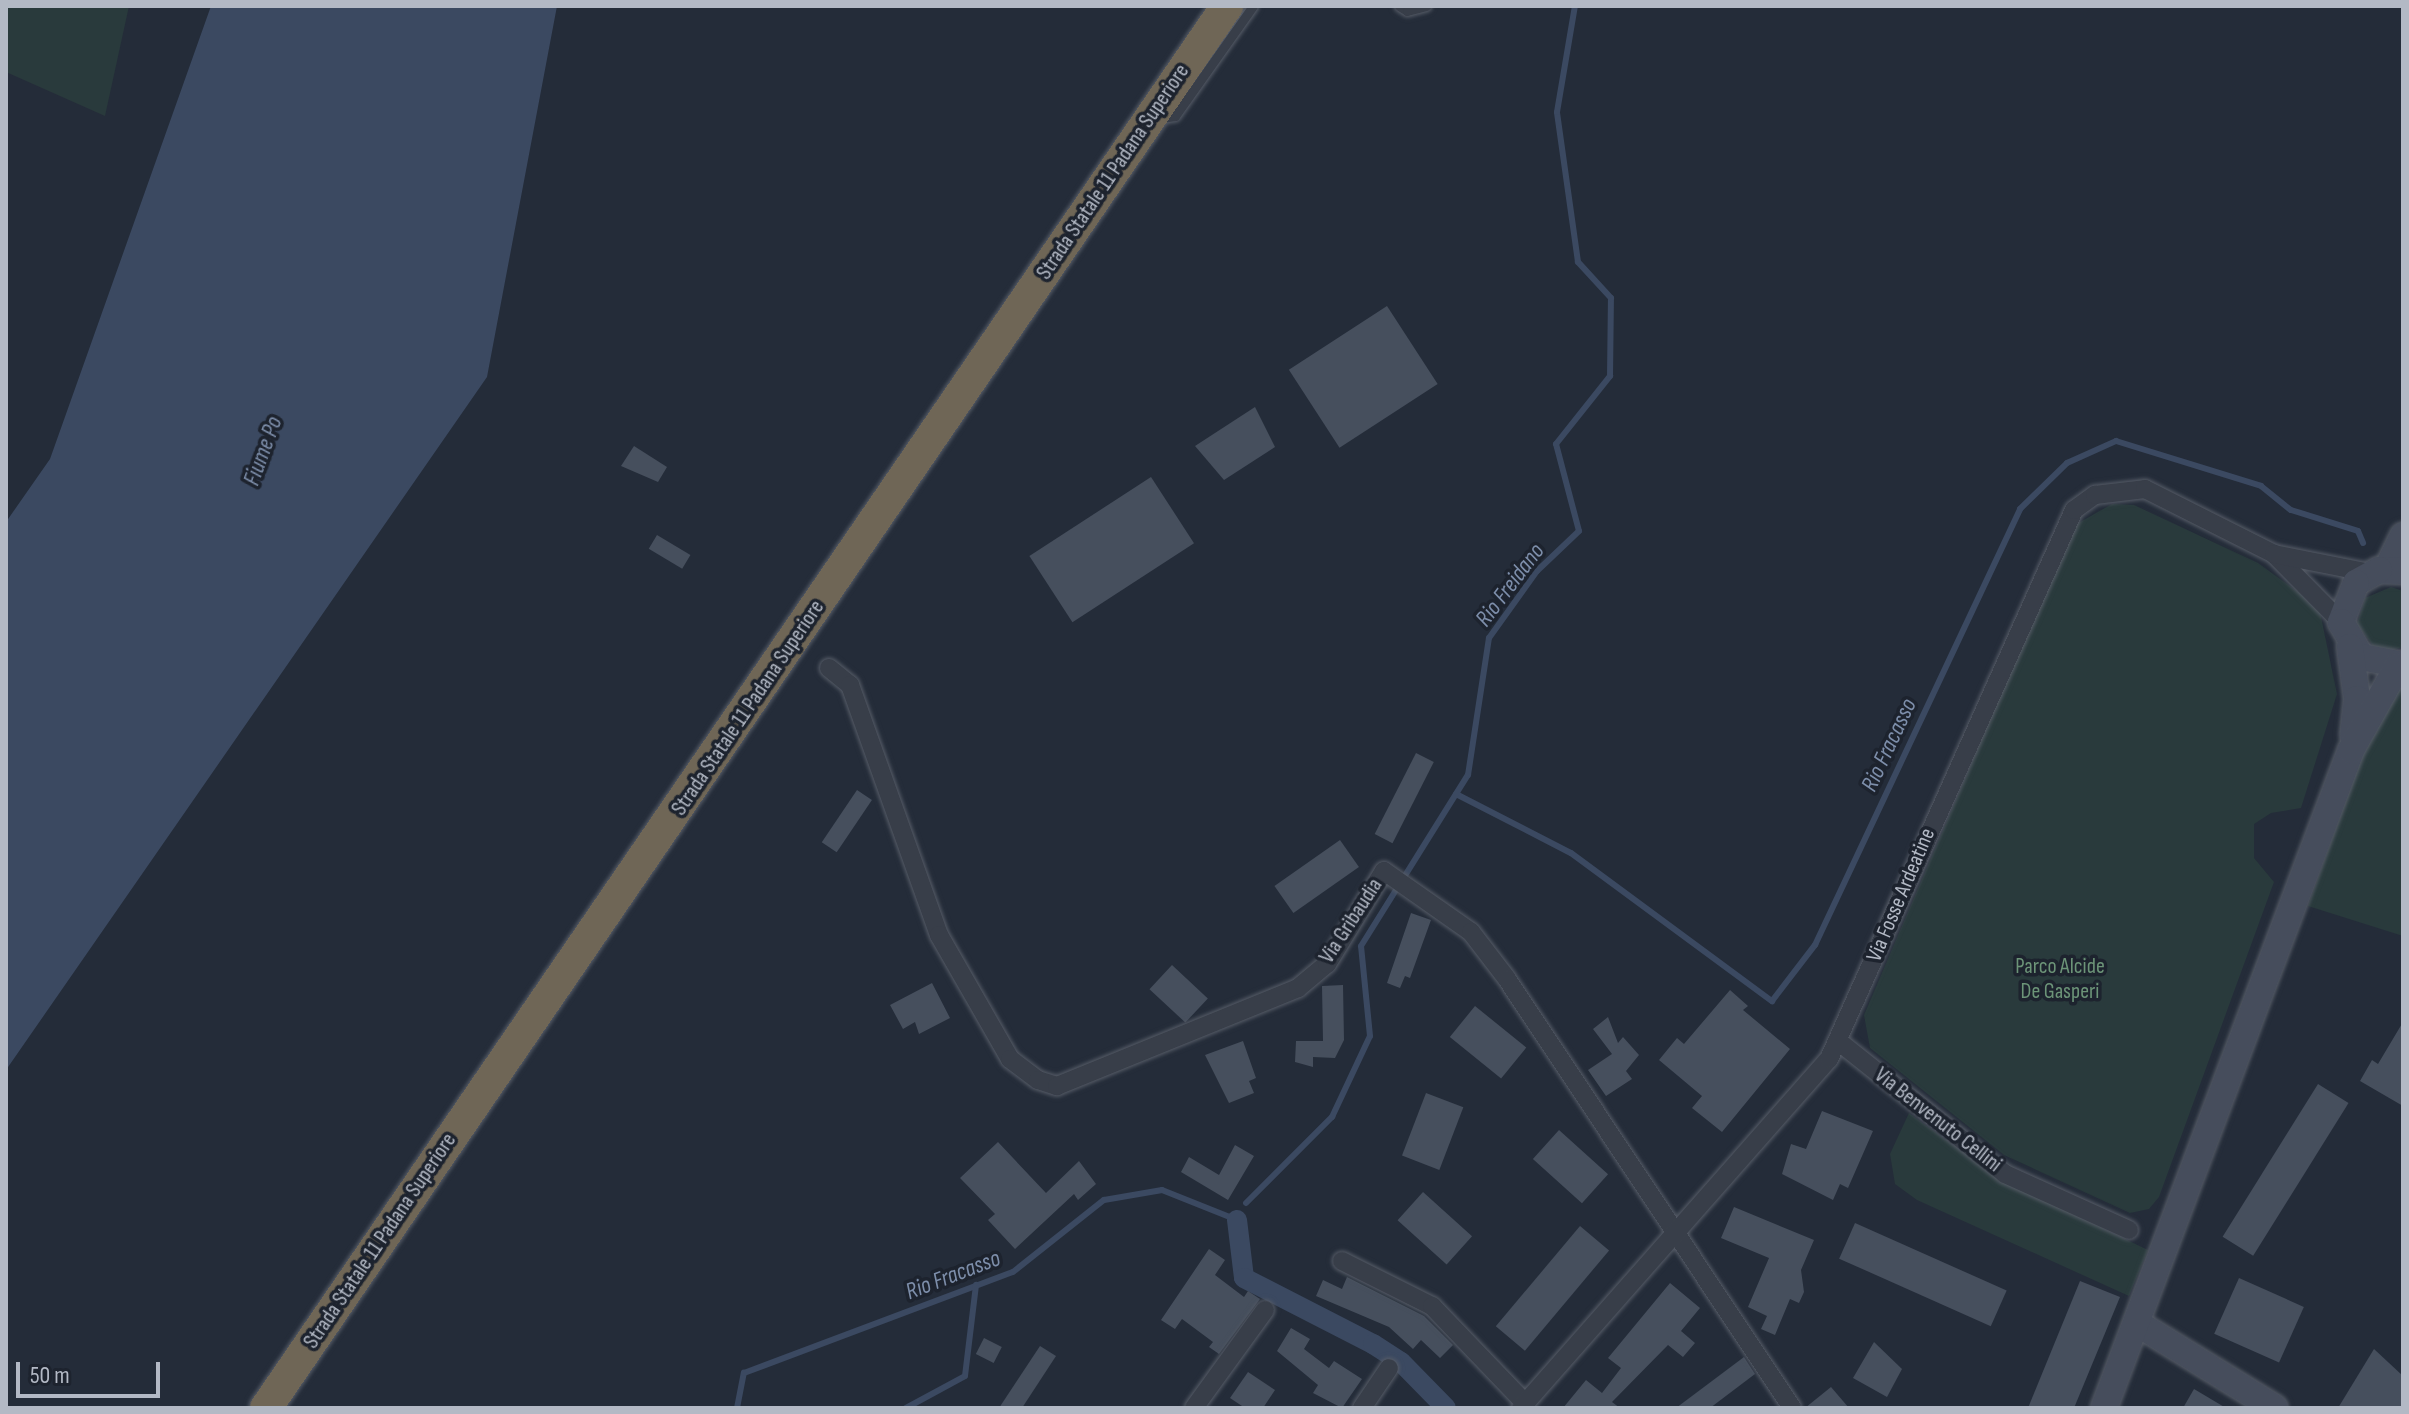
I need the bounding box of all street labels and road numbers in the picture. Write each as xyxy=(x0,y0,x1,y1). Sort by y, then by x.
street label: Strada Statale 11 Padana Superiore xyxy=(1031,59,1195,285)
street label: Strada Statale 11 Padana Superiore xyxy=(666,595,830,821)
street label: Via Fosse Ardeatine xyxy=(1861,824,1941,966)
street label: Via Gribaudia xyxy=(1314,874,1388,968)
street label: Via Benvenuto Cellini xyxy=(1869,1062,2007,1178)
street label: Strada Statale 11 Padana Superiore xyxy=(298,1128,462,1354)

